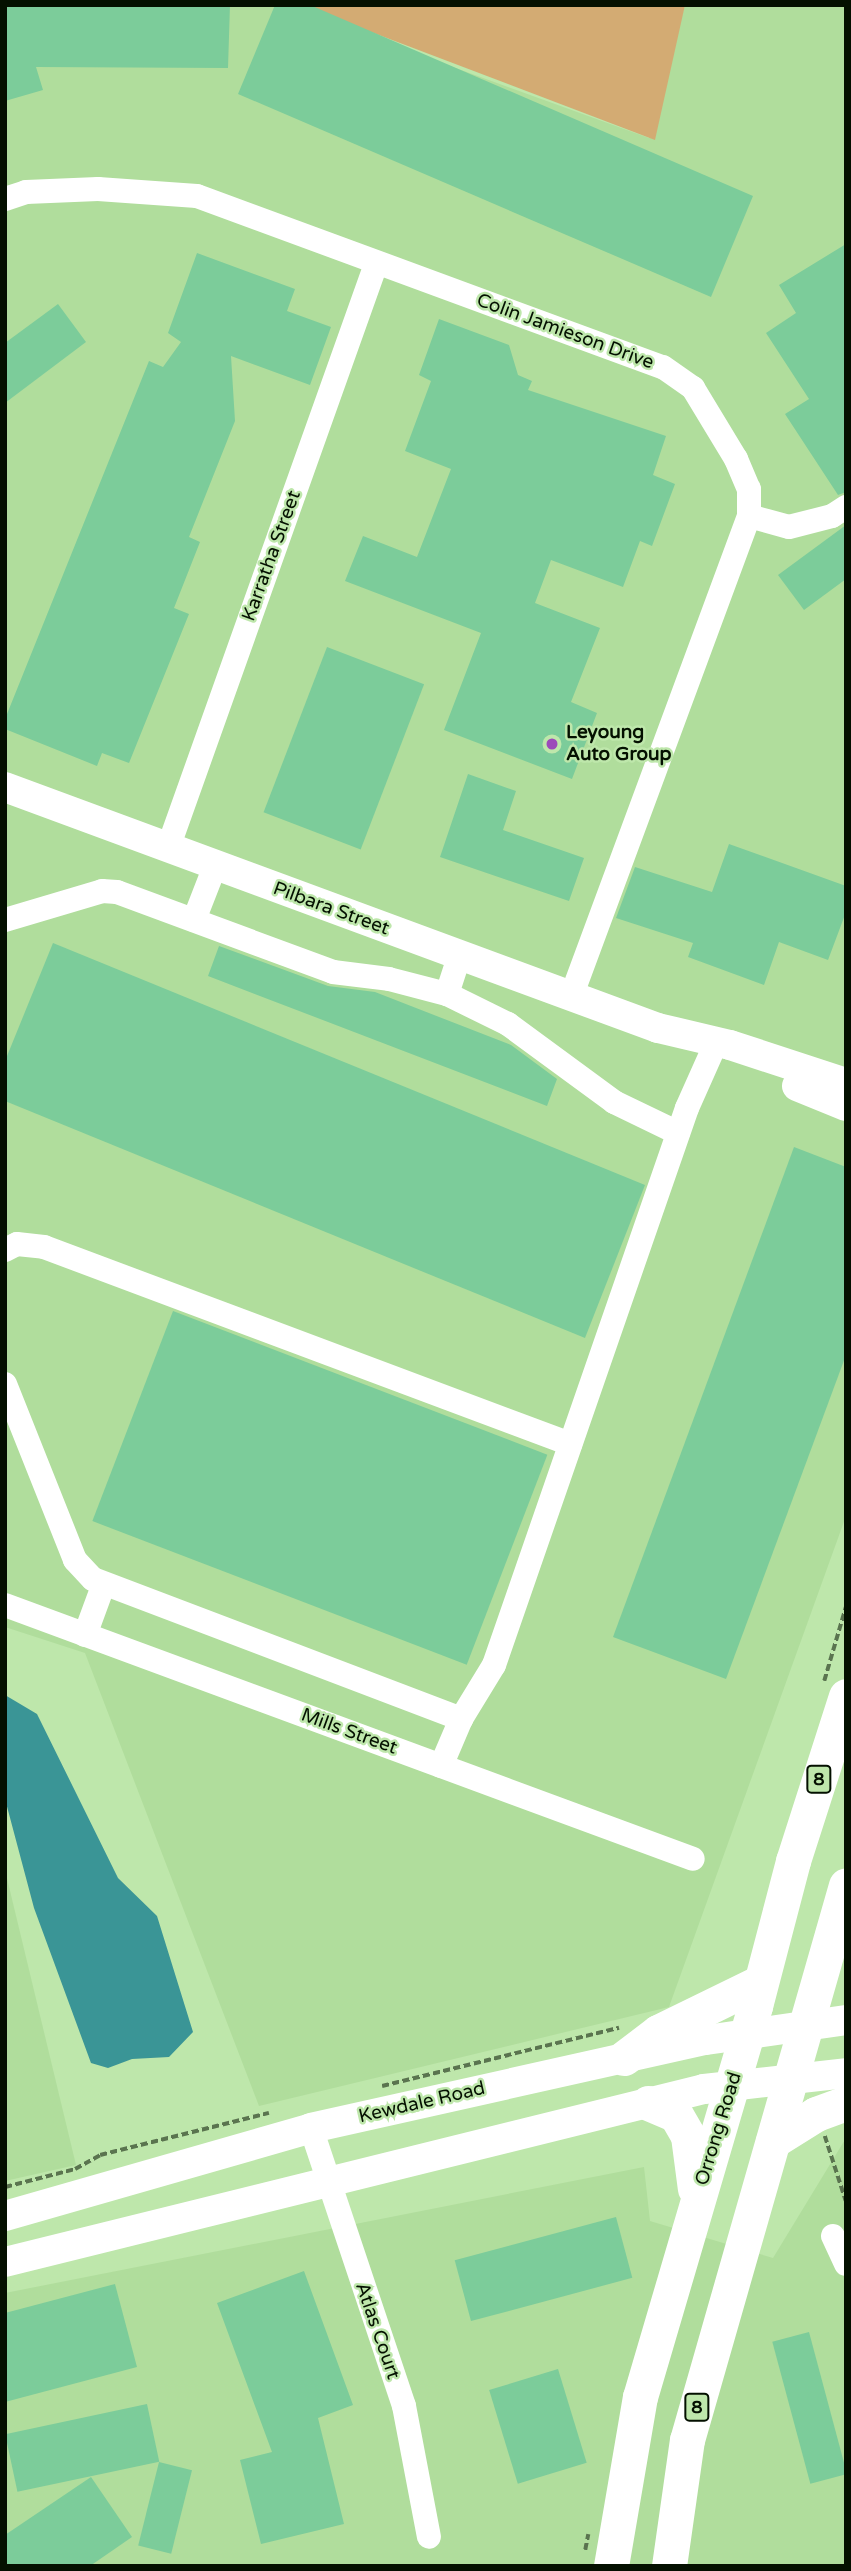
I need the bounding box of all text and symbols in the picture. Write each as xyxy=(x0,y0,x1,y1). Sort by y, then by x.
street label: Colin Jamieson Drive xyxy=(473,289,657,375)
street label: Karratha Street xyxy=(238,488,306,624)
place label: Leyoung Auto Group xyxy=(566,722,672,766)
marker: Leyoung Auto Group xyxy=(544,736,560,752)
street label: Pilbara Street xyxy=(270,877,392,941)
street label: Mills Street xyxy=(298,1704,400,1760)
road number: 8 xyxy=(805,1764,833,1794)
street label: Orrong Road xyxy=(691,2070,747,2188)
street label: Kewdale Road xyxy=(357,2077,487,2129)
street label: Atlas Court xyxy=(350,2280,404,2382)
road number: 8 xyxy=(683,2392,711,2421)

